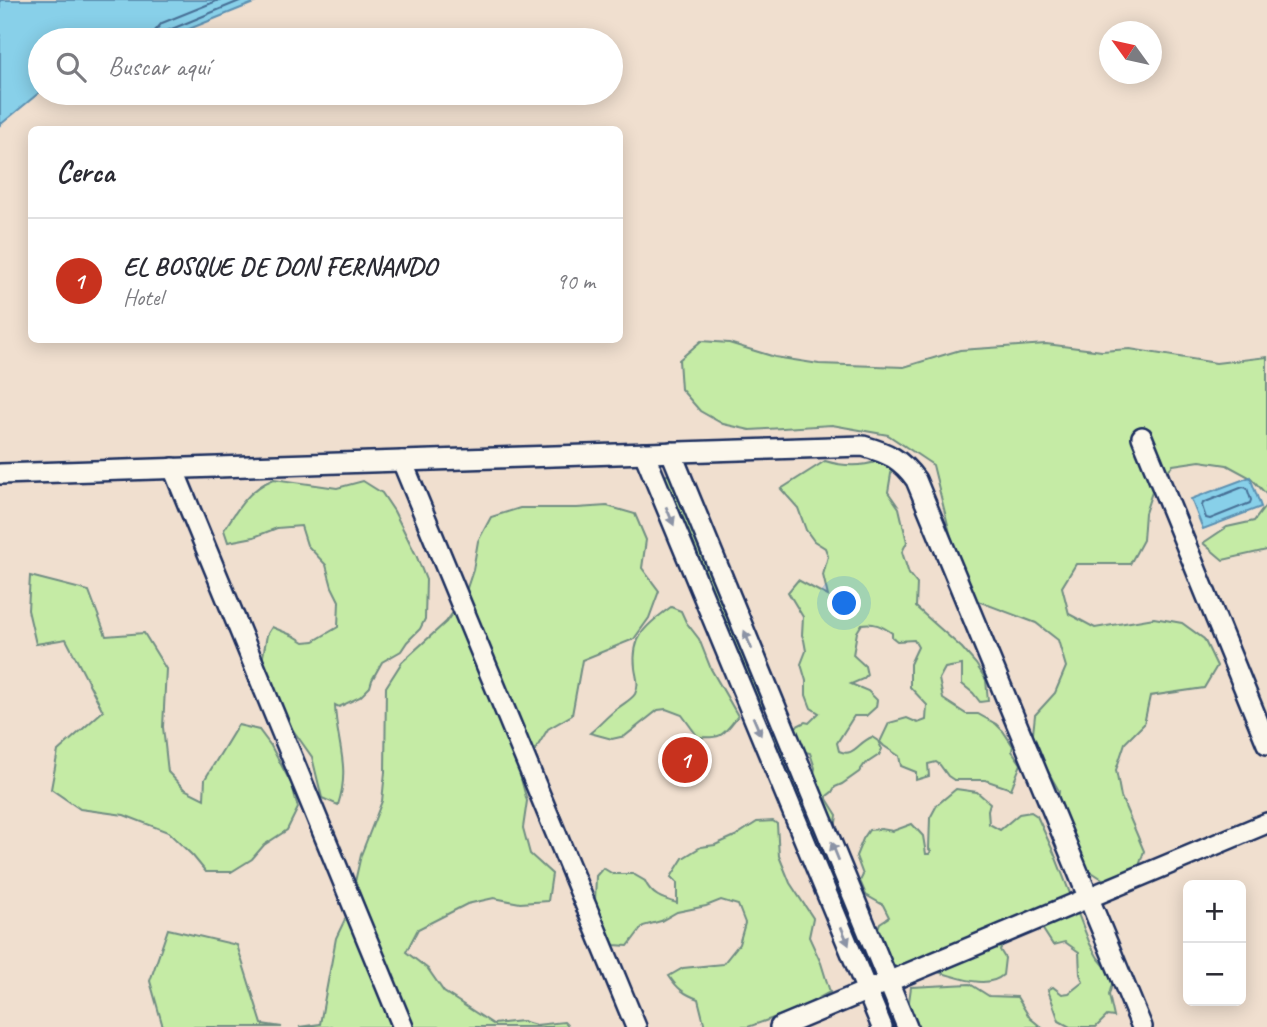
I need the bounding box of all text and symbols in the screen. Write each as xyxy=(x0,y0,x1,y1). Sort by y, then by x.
north arrow xyxy=(1099,21,1162,84)
search box xyxy=(28,28,623,105)
icon: search xyxy=(52,48,90,86)
text: Buscar aquí xyxy=(108,50,210,83)
text: Cerca xyxy=(56,153,114,191)
text: EL BOSQUE DE DON FERNANDO xyxy=(123,250,436,283)
text: 1 xyxy=(74,267,84,296)
text: 90 m xyxy=(556,267,595,296)
text: Hotel xyxy=(123,283,163,312)
one-way arrow xyxy=(664,506,676,526)
your location xyxy=(827,586,861,620)
one-way arrow xyxy=(743,629,754,650)
one-way arrow xyxy=(751,716,763,736)
pin: 1 xyxy=(662,734,708,786)
one-way arrow xyxy=(829,840,840,861)
map controls xyxy=(1183,880,1246,1006)
button: + xyxy=(1183,880,1246,943)
one-way arrow xyxy=(839,926,850,947)
button: − xyxy=(1183,943,1246,1006)

